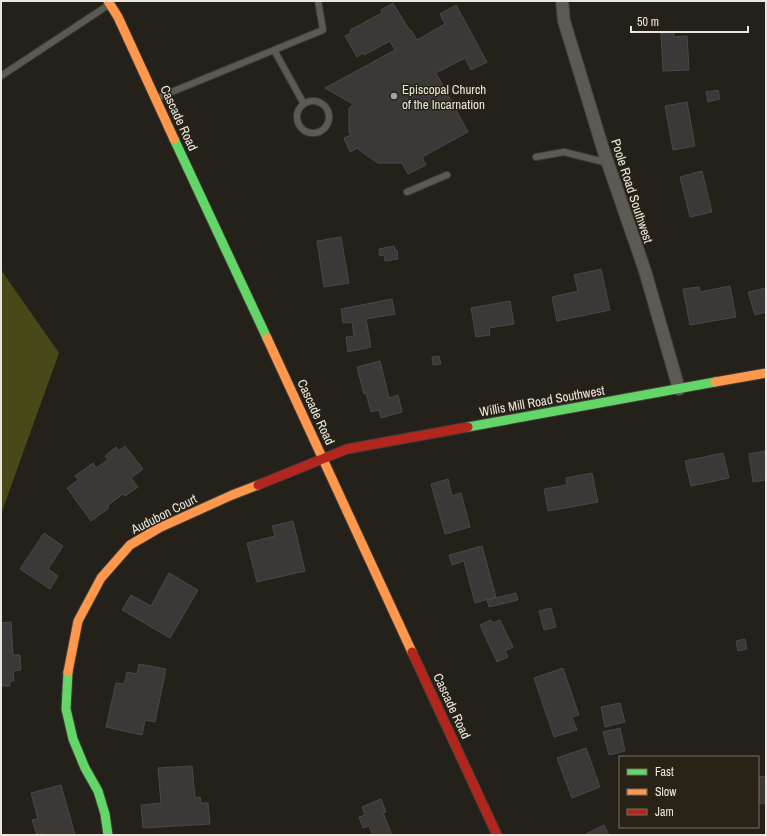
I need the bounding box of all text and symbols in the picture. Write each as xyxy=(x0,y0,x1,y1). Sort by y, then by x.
scale bar xyxy=(631,8,748,34)
text: 50 m xyxy=(637,14,659,30)
place label: Episcopal Church of the Incarnation xyxy=(402,81,486,113)
street label: Cascade Road xyxy=(156,82,202,154)
marker: Episcopal Church of the Incarnation xyxy=(389,91,399,101)
street label: Poole Road Southwest xyxy=(607,137,657,245)
street label: Cascade Road xyxy=(293,376,339,448)
street label: Willis Mill Road Southwest xyxy=(478,382,606,420)
street label: Audubon Court xyxy=(127,490,200,538)
street label: Cascade Road xyxy=(429,670,475,742)
legend xyxy=(619,756,759,828)
text: Fast xyxy=(655,764,674,780)
text: Slow xyxy=(655,784,677,800)
text: Jam xyxy=(655,804,674,820)

